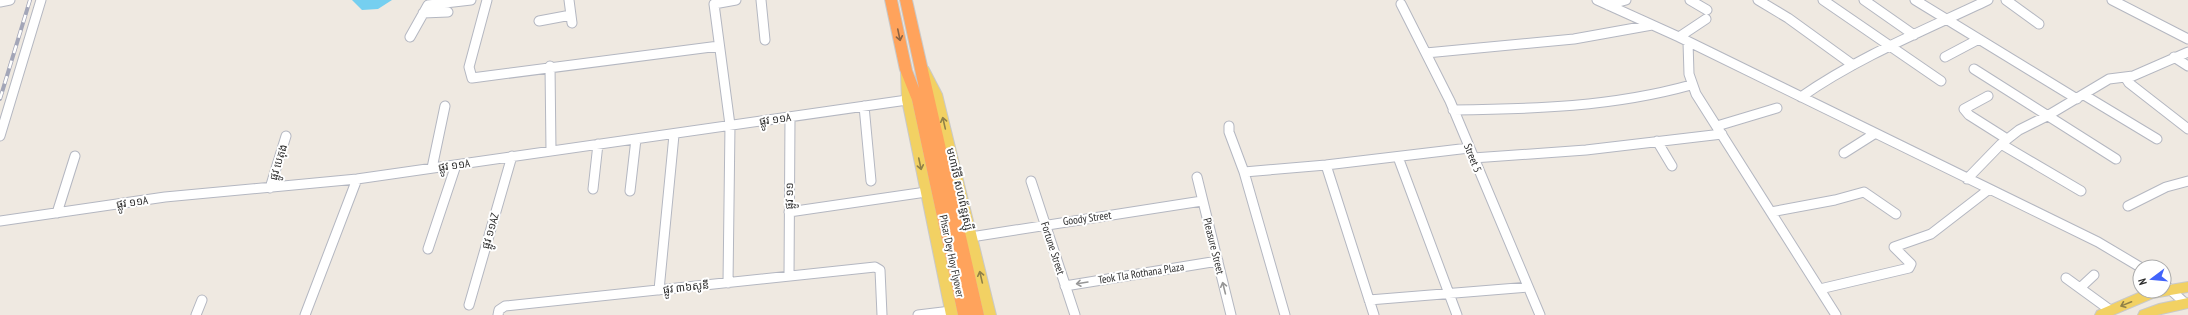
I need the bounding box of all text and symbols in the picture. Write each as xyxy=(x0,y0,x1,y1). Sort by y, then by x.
one-way arrow xyxy=(895,28,903,41)
street label: ផ្លូវ ១១A xyxy=(758,110,793,131)
one-way arrow xyxy=(940,117,948,130)
street label: Street 5 xyxy=(1461,141,1485,175)
street label: ផ្លូវ បេតុង xyxy=(266,142,293,183)
street label: មហាវិថី សហព័ន្ធរុស្ស៊ី xyxy=(941,146,977,232)
street label: ផ្លូវ ១១A xyxy=(437,156,472,177)
one-way arrow xyxy=(917,157,925,170)
street label: ផ្លូវ ១១ xyxy=(782,182,799,210)
street label: ផ្លូវ ១១A xyxy=(115,193,150,214)
street label: Goody Street xyxy=(1062,208,1112,228)
street label: ផ្លូវ ១១AZ xyxy=(478,211,505,252)
street label: Phsar Dey Hoy Flyover xyxy=(936,213,968,299)
street label: Pleasure Street xyxy=(1200,216,1228,276)
street label: Fortune Street xyxy=(1038,220,1068,276)
street label: Teok Tla Rothana Plaza xyxy=(1097,259,1185,287)
north arrow xyxy=(2132,259,2172,299)
one-way arrow xyxy=(976,271,984,284)
text: N xyxy=(2135,277,2150,287)
street label: ផ្លូវ ៣៦សូនី xyxy=(662,278,710,300)
one-way arrow xyxy=(1076,279,1089,287)
one-way arrow xyxy=(1220,282,1228,295)
one-way arrow xyxy=(2120,300,2132,308)

